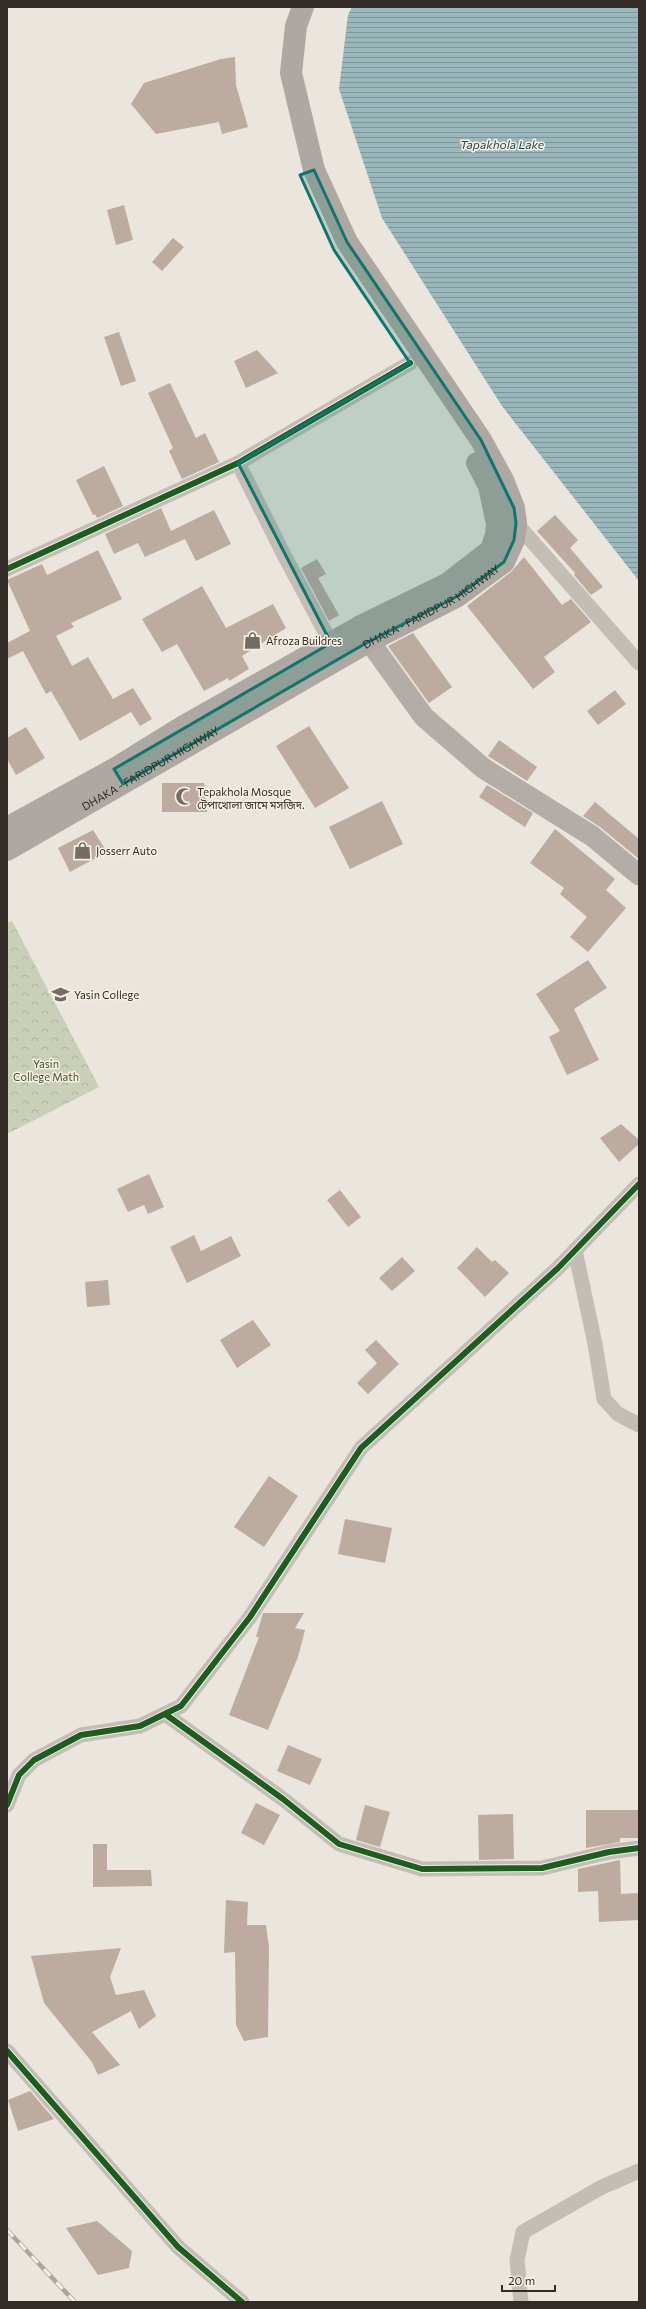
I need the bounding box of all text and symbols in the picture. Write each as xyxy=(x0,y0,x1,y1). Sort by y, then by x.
water label: Tapakhola Lake xyxy=(460,137,545,151)
street label: DHAKA - FARIDPUR HIGHWAY xyxy=(360,561,502,650)
shop icon: Afroza Buildres xyxy=(243,630,263,650)
place label: Afroza Buildres xyxy=(266,634,342,647)
street label: DHAKA - FARIDPUR HIGHWAY xyxy=(79,723,221,812)
place label: Tepakhola Mosque টেপাখোলা জামে মসজিদ. xyxy=(197,785,305,811)
mosque icon: Tepakhola Mosque টেপাখোলা জামে মসজিদ. xyxy=(174,787,194,807)
shop icon: Josserr Auto xyxy=(73,840,93,860)
place label: Josserr Auto xyxy=(96,844,157,858)
school or university icon: Yasin College xyxy=(51,984,71,1004)
place label: Yasin College xyxy=(74,988,139,1001)
park label: Yasin College Math xyxy=(13,1057,79,1083)
scale bar xyxy=(502,2267,555,2293)
text: 20 m xyxy=(508,2273,535,2287)

